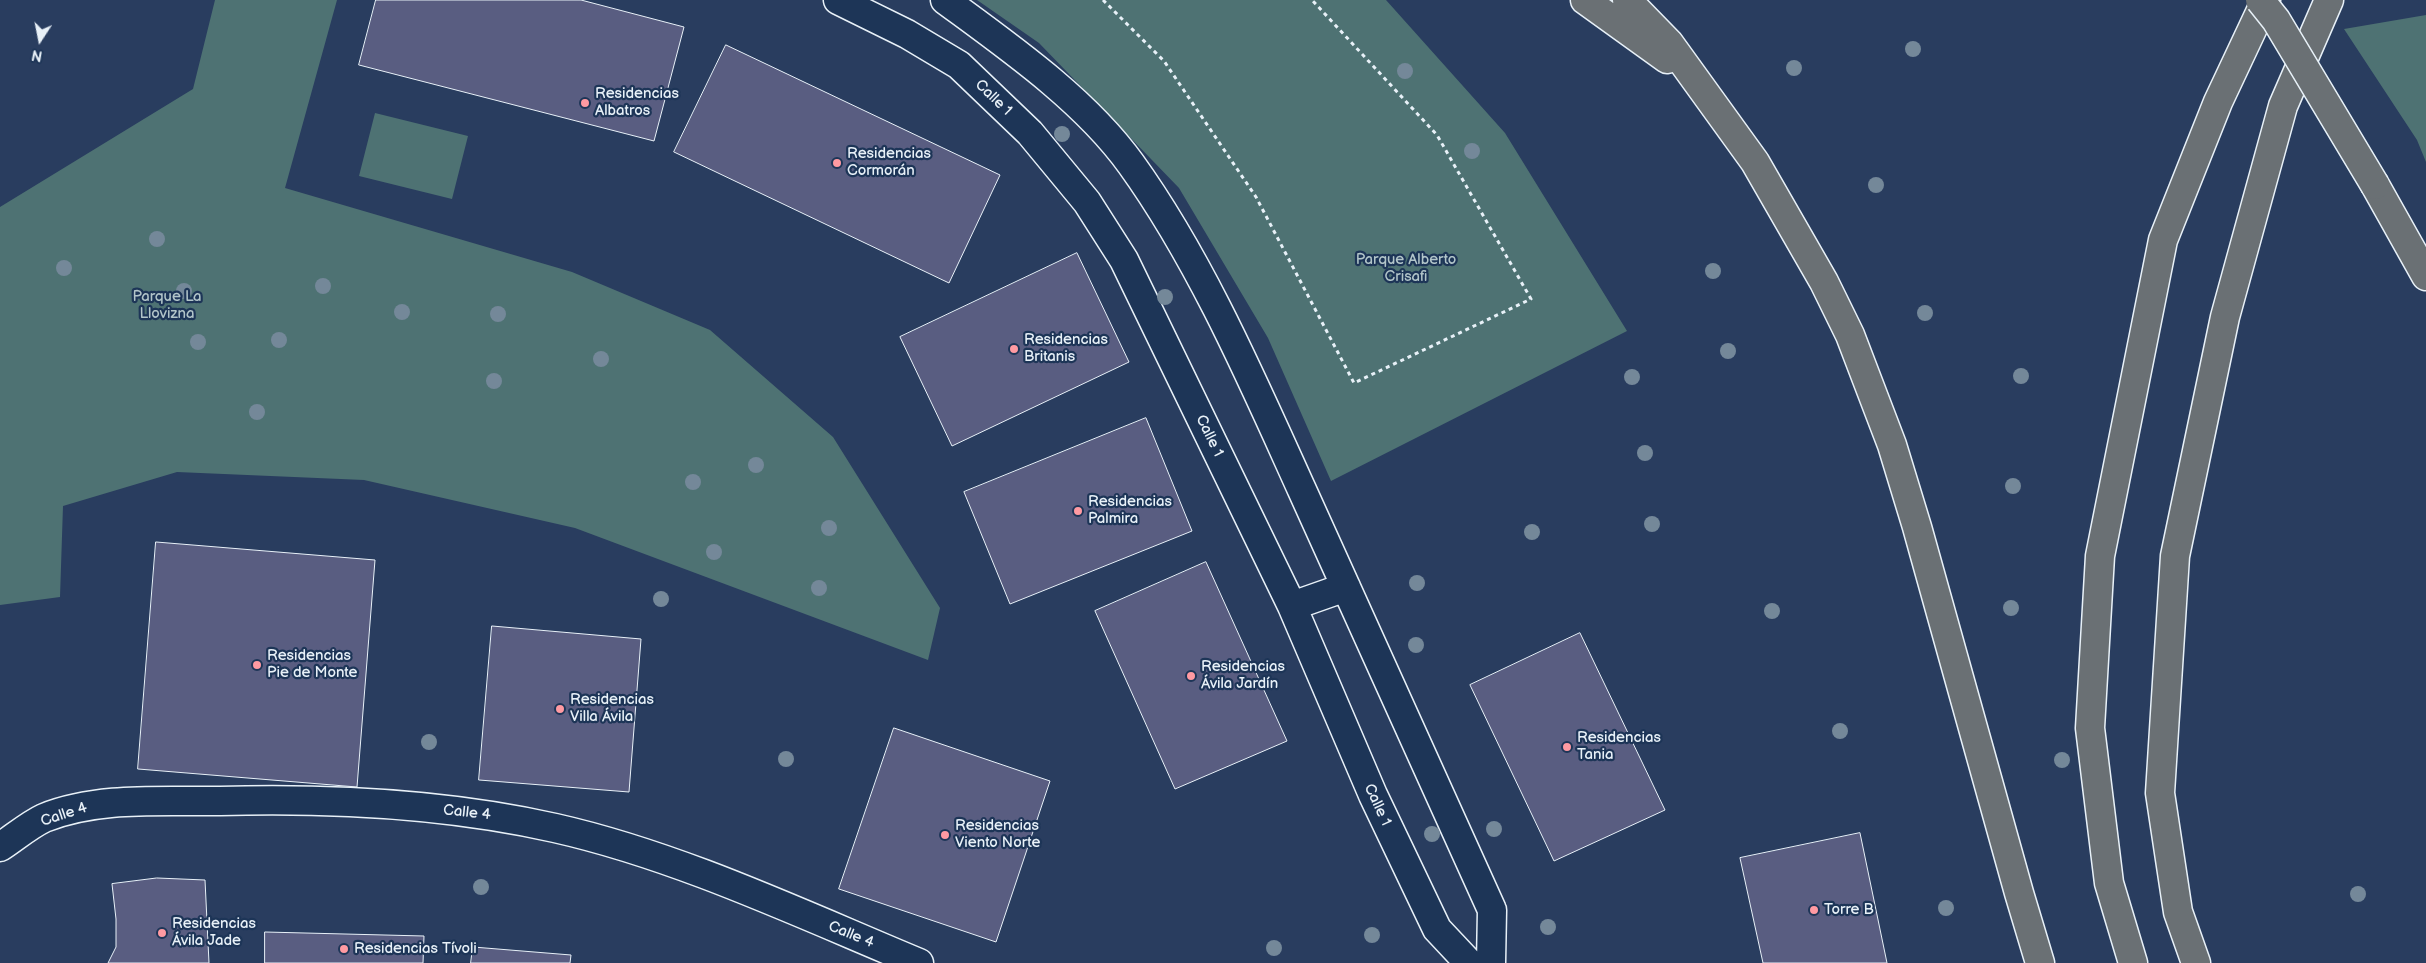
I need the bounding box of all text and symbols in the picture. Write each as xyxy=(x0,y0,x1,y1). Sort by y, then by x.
north arrow xyxy=(15,15,65,65)
text: N xyxy=(30,46,44,65)
street label: Calle 1 xyxy=(971,76,1015,120)
place label: Residencias Albatros xyxy=(595,85,679,120)
marker: Residencias Albatros xyxy=(579,97,591,109)
place label: Residencias Cormorán xyxy=(847,145,931,180)
marker: Residencias Cormorán xyxy=(831,157,843,169)
park label: Parque Alberto Crisafi xyxy=(1356,251,1456,286)
park label: Parque La Llovizna xyxy=(132,288,202,323)
place label: Residencias Britanis xyxy=(1024,331,1108,366)
marker: Residencias Britanis xyxy=(1008,343,1020,355)
street label: Calle 1 xyxy=(1191,412,1227,460)
place label: Residencias Palmira xyxy=(1088,493,1172,528)
marker: Residencias Palmira xyxy=(1072,505,1084,517)
place label: Residencias Pie de Monte xyxy=(267,647,357,682)
place label: Residencias Ávila Jardín xyxy=(1201,658,1285,693)
marker: Residencias Pie de Monte xyxy=(251,659,263,671)
marker: Residencias Ávila Jardín xyxy=(1185,670,1197,682)
place label: Residencias Villa Ávila xyxy=(570,691,654,726)
marker: Residencias Villa Ávila xyxy=(554,703,566,715)
place label: Residencias Tania xyxy=(1577,729,1661,764)
marker: Residencias Tania xyxy=(1561,741,1573,753)
street label: Calle 1 xyxy=(1359,781,1395,829)
street label: Calle 4 xyxy=(38,799,90,831)
street label: Calle 4 xyxy=(442,802,492,824)
place label: Residencias Viento Norte xyxy=(955,817,1040,852)
marker: Residencias Viento Norte xyxy=(939,829,951,841)
place label: Torre B xyxy=(1824,901,1874,919)
marker: Torre B xyxy=(1808,904,1820,916)
place label: Residencias Ávila Jade xyxy=(172,915,256,950)
street label: Calle 4 xyxy=(825,918,877,952)
marker: Residencias Ávila Jade xyxy=(156,927,168,939)
place label: Residencias Tívoli xyxy=(354,940,477,958)
marker: Residencias Tívoli xyxy=(338,943,350,955)

